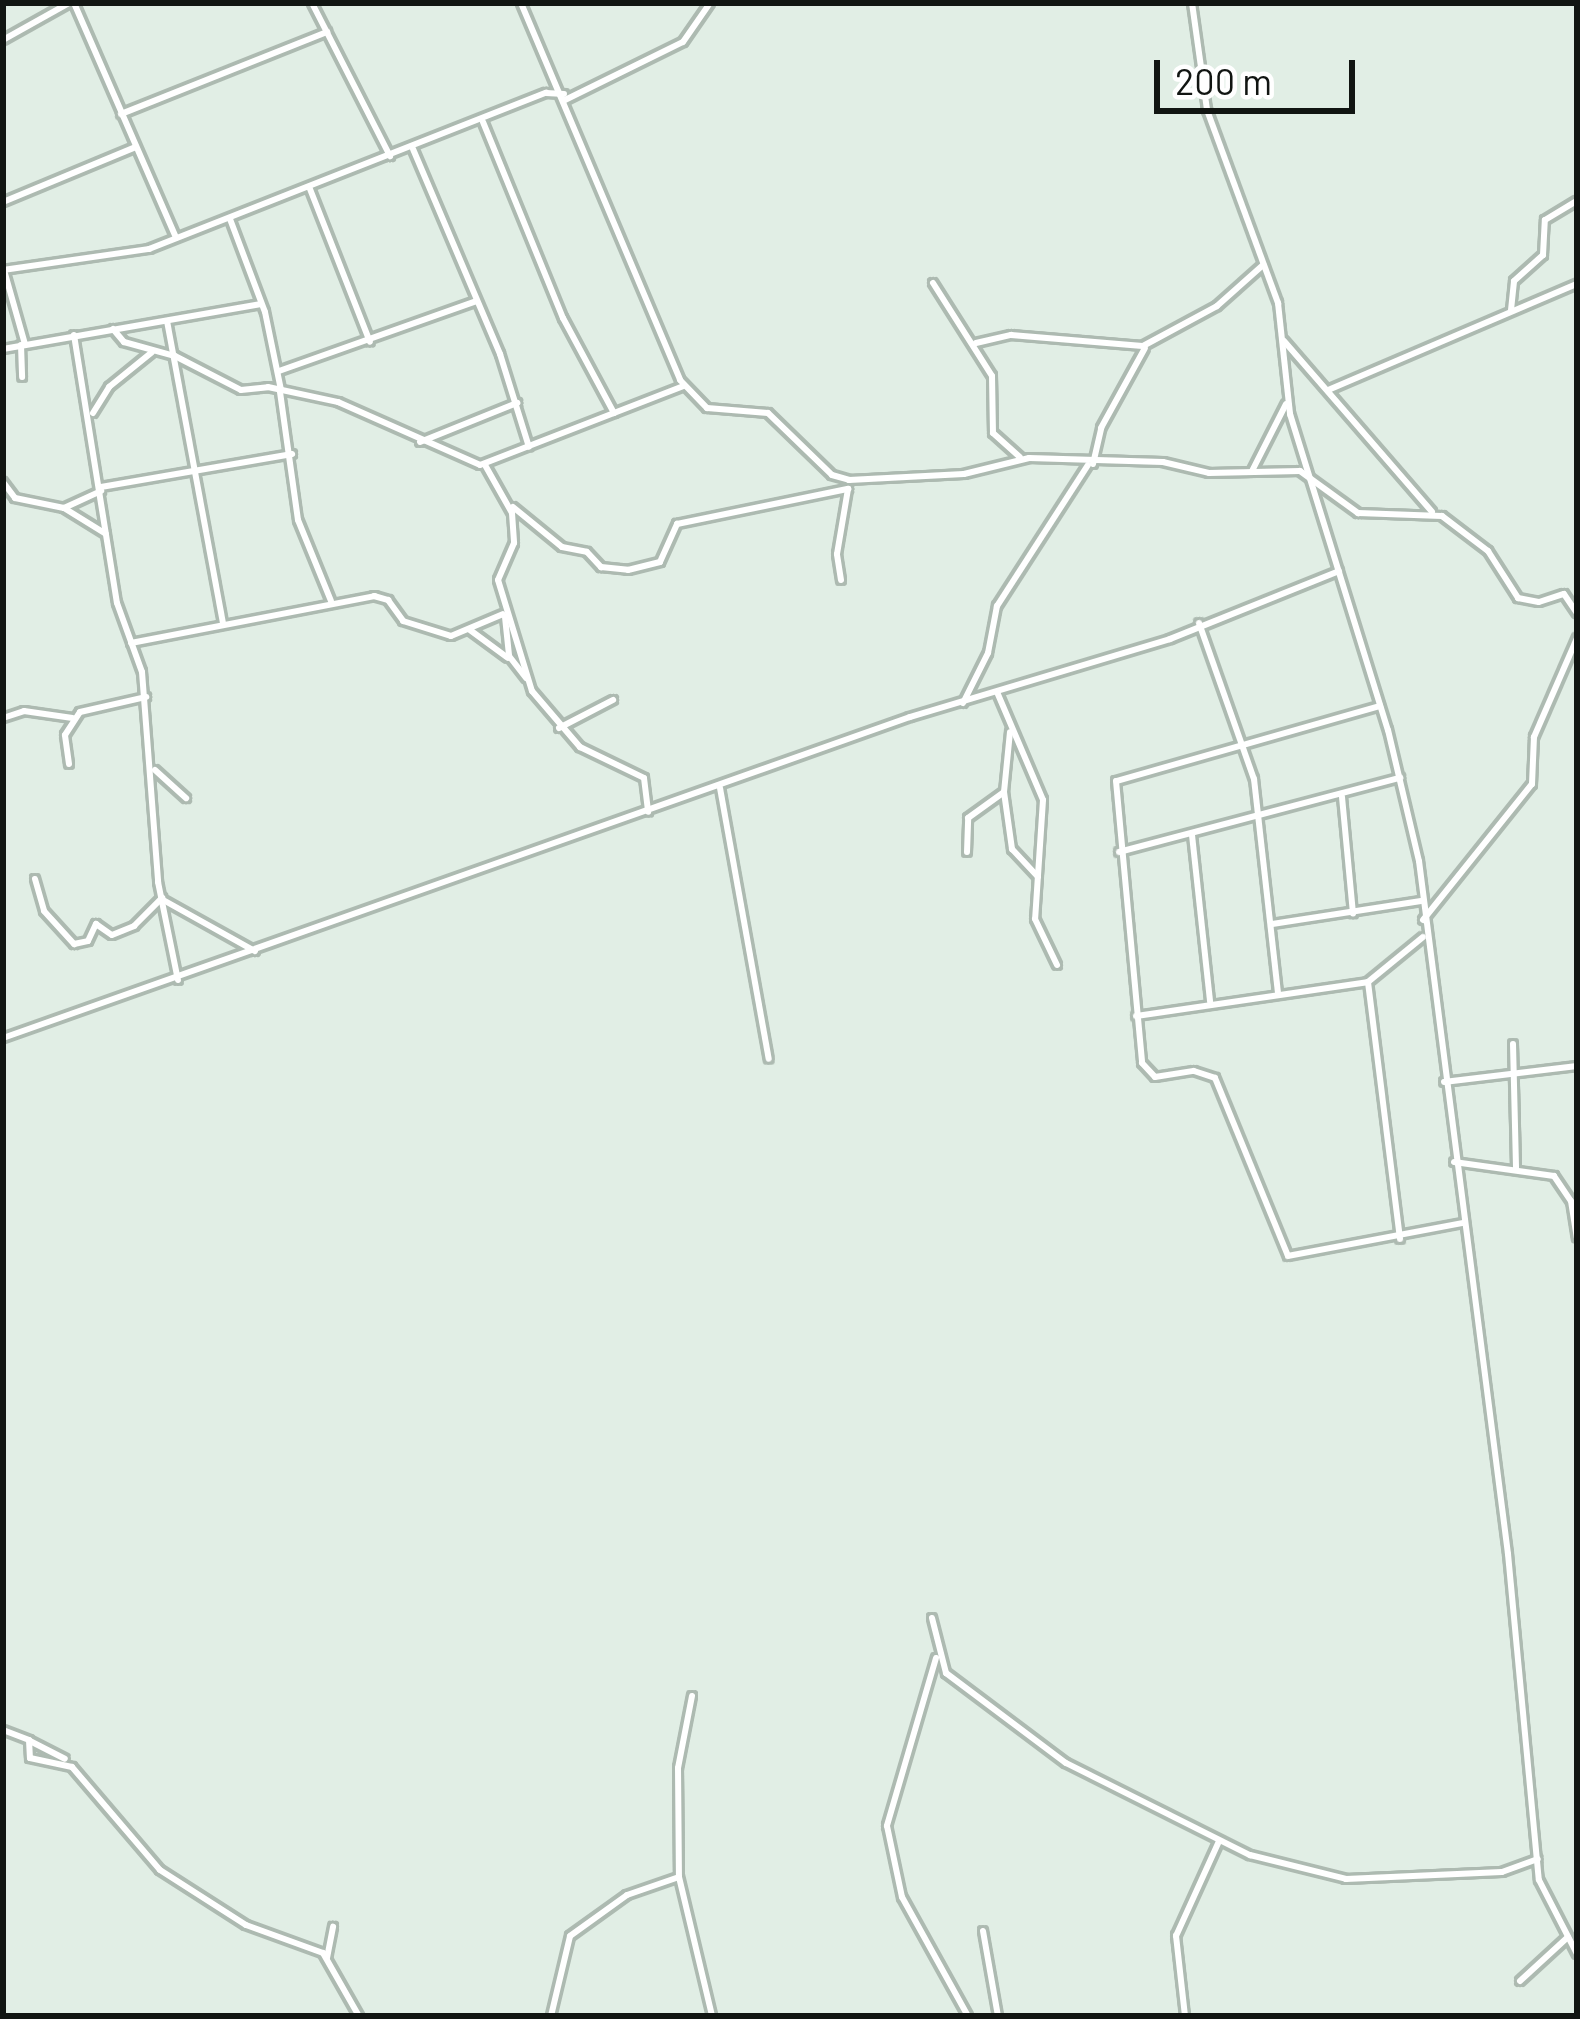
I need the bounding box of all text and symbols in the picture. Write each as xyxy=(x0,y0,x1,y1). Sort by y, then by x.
scale bar xyxy=(1160,36,1361,110)
text: 200 m xyxy=(1175,59,1272,102)

